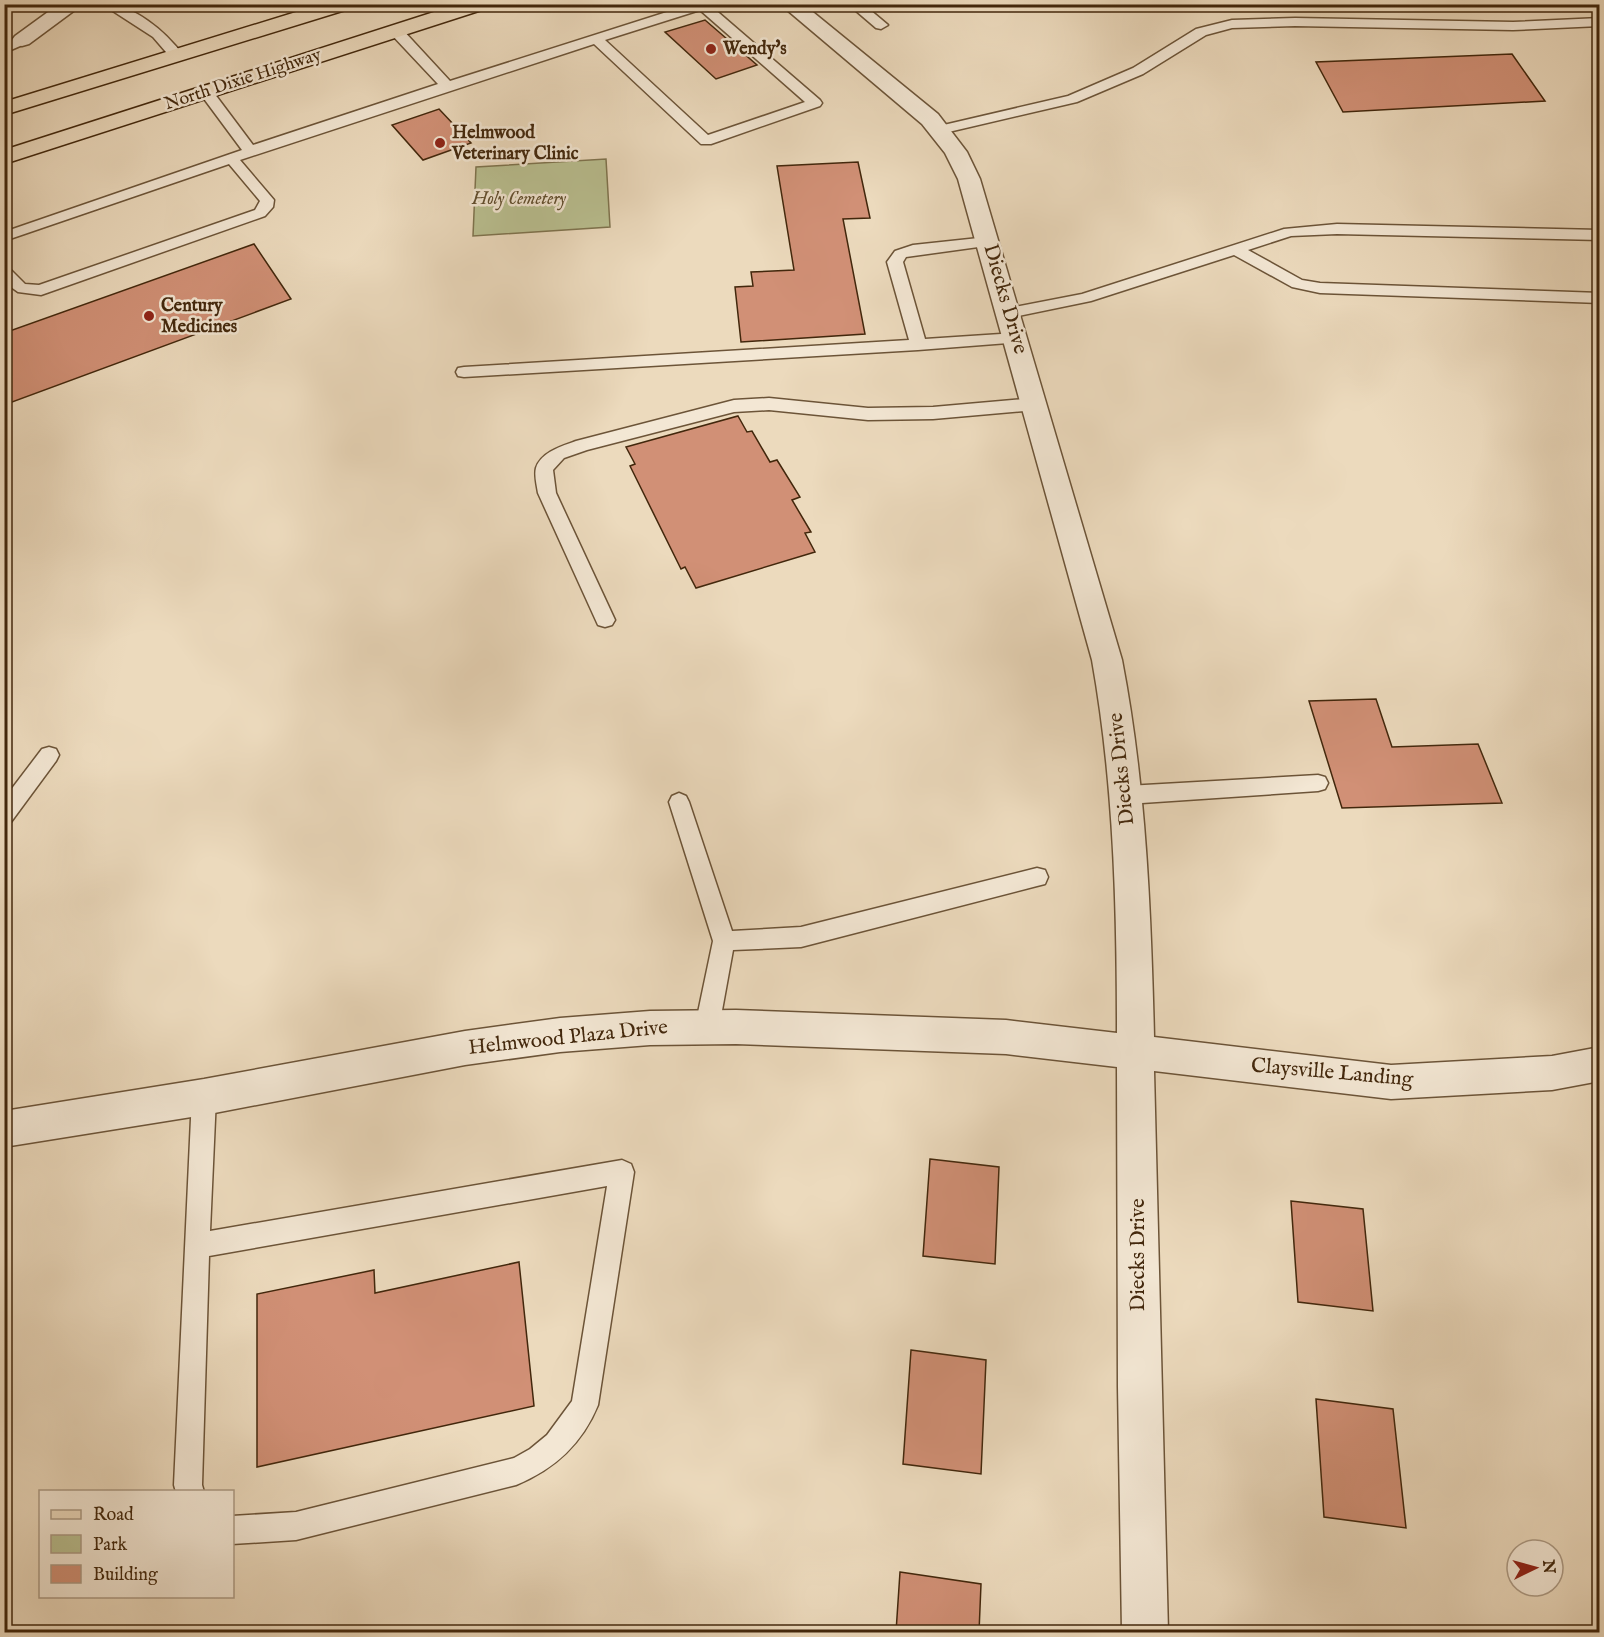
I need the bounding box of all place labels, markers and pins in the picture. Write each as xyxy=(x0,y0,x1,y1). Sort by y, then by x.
place label: Wendy's xyxy=(722,38,787,61)
marker: Wendy's xyxy=(704,42,718,56)
place label: Helmwood Veterinary Clinic xyxy=(451,122,579,166)
marker: Helmwood Veterinary Clinic xyxy=(433,136,447,150)
place label: Century Medicines xyxy=(161,295,238,339)
marker: Century Medicines xyxy=(142,309,156,323)

